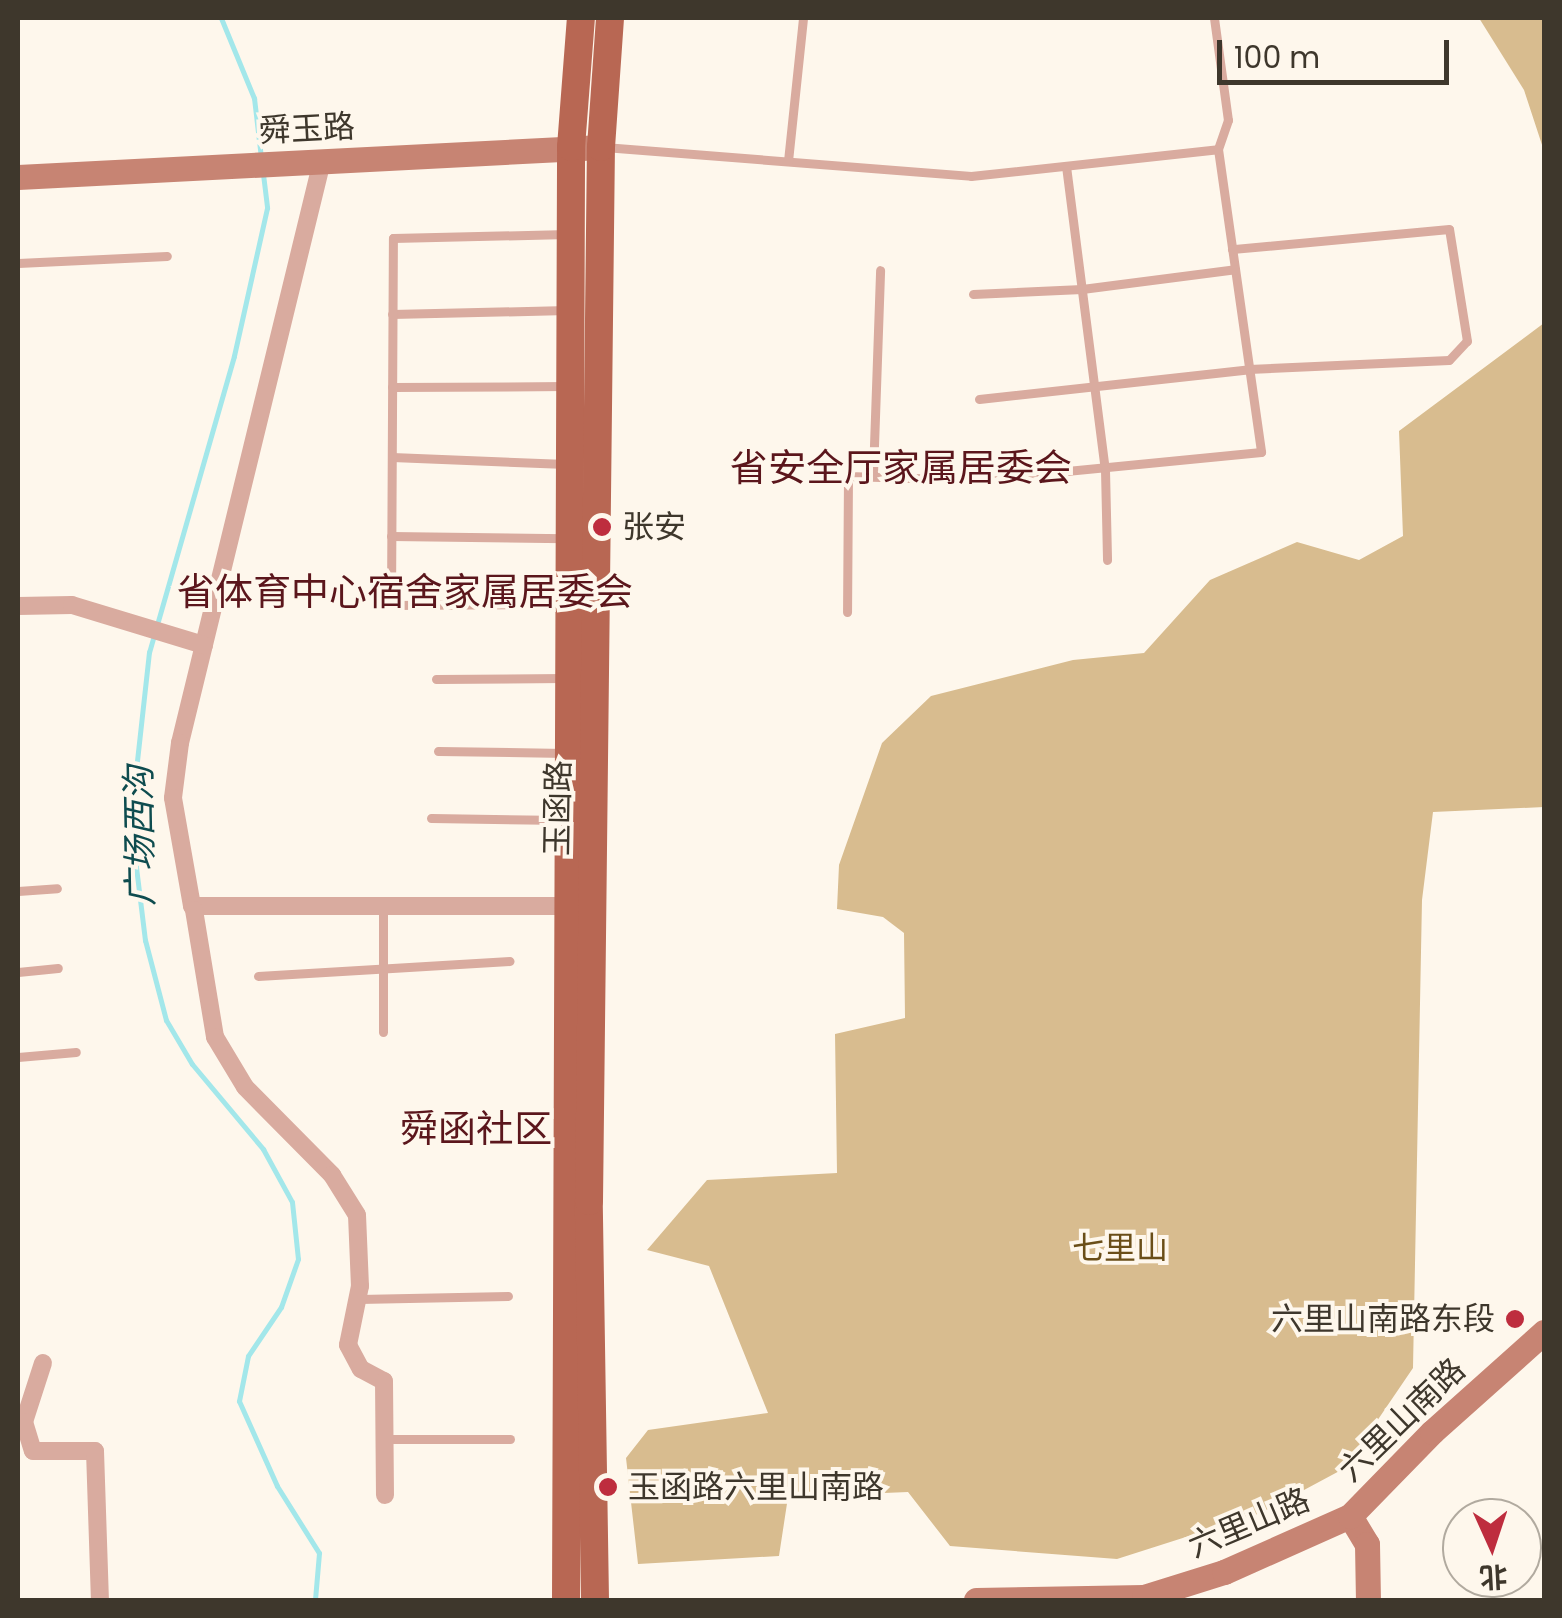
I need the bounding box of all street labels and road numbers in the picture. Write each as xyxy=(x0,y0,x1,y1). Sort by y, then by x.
street label: 舜玉路 xyxy=(258,107,356,151)
street label: 玉函路 xyxy=(538,760,578,856)
street label: 六里山南路 xyxy=(1331,1351,1473,1489)
street label: 六里山路 xyxy=(1183,1480,1315,1566)

